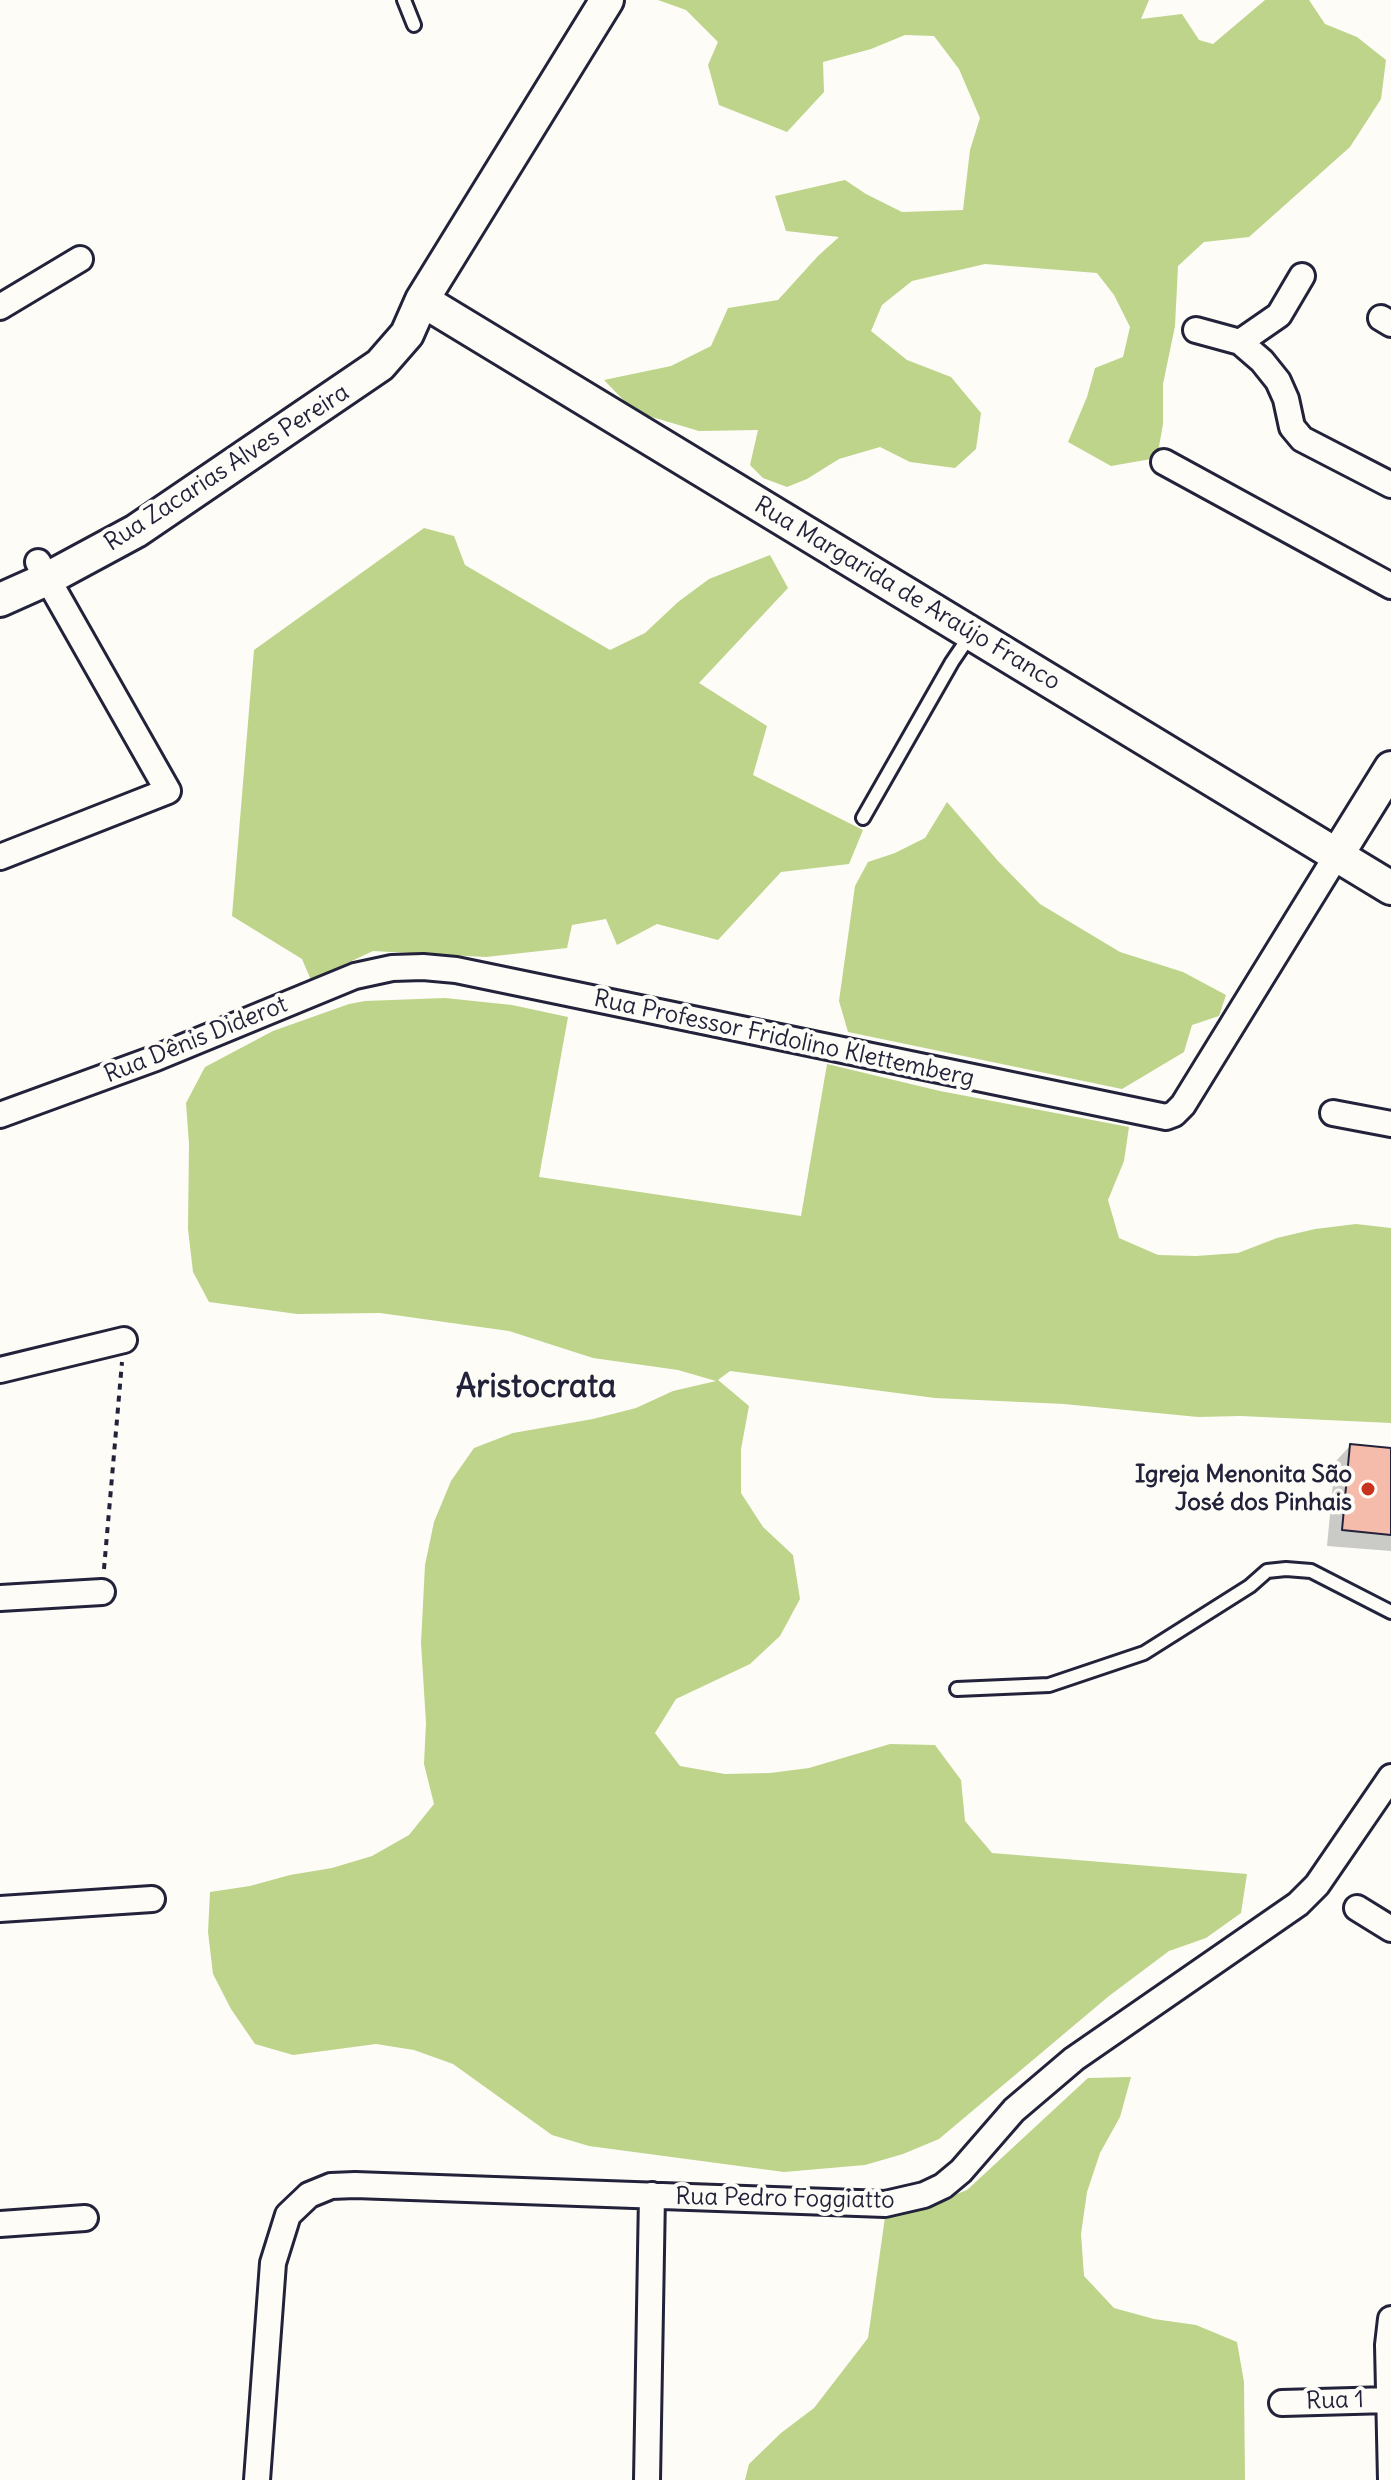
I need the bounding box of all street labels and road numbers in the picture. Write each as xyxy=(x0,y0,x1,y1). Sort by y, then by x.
street label: Rua Zacarias Alves Pereira xyxy=(99,378,355,558)
street label: Rua Margarida de Araújo Franco xyxy=(749,491,1065,697)
street label: Rua Professor Fridolino Klettemberg xyxy=(591,985,977,1093)
street label: Rua Dênis Diderot xyxy=(100,990,292,1090)
street label: Rua Pedro Foggiatto xyxy=(675,2183,895,2215)
street label: Rua 1 xyxy=(1306,2386,1364,2416)

